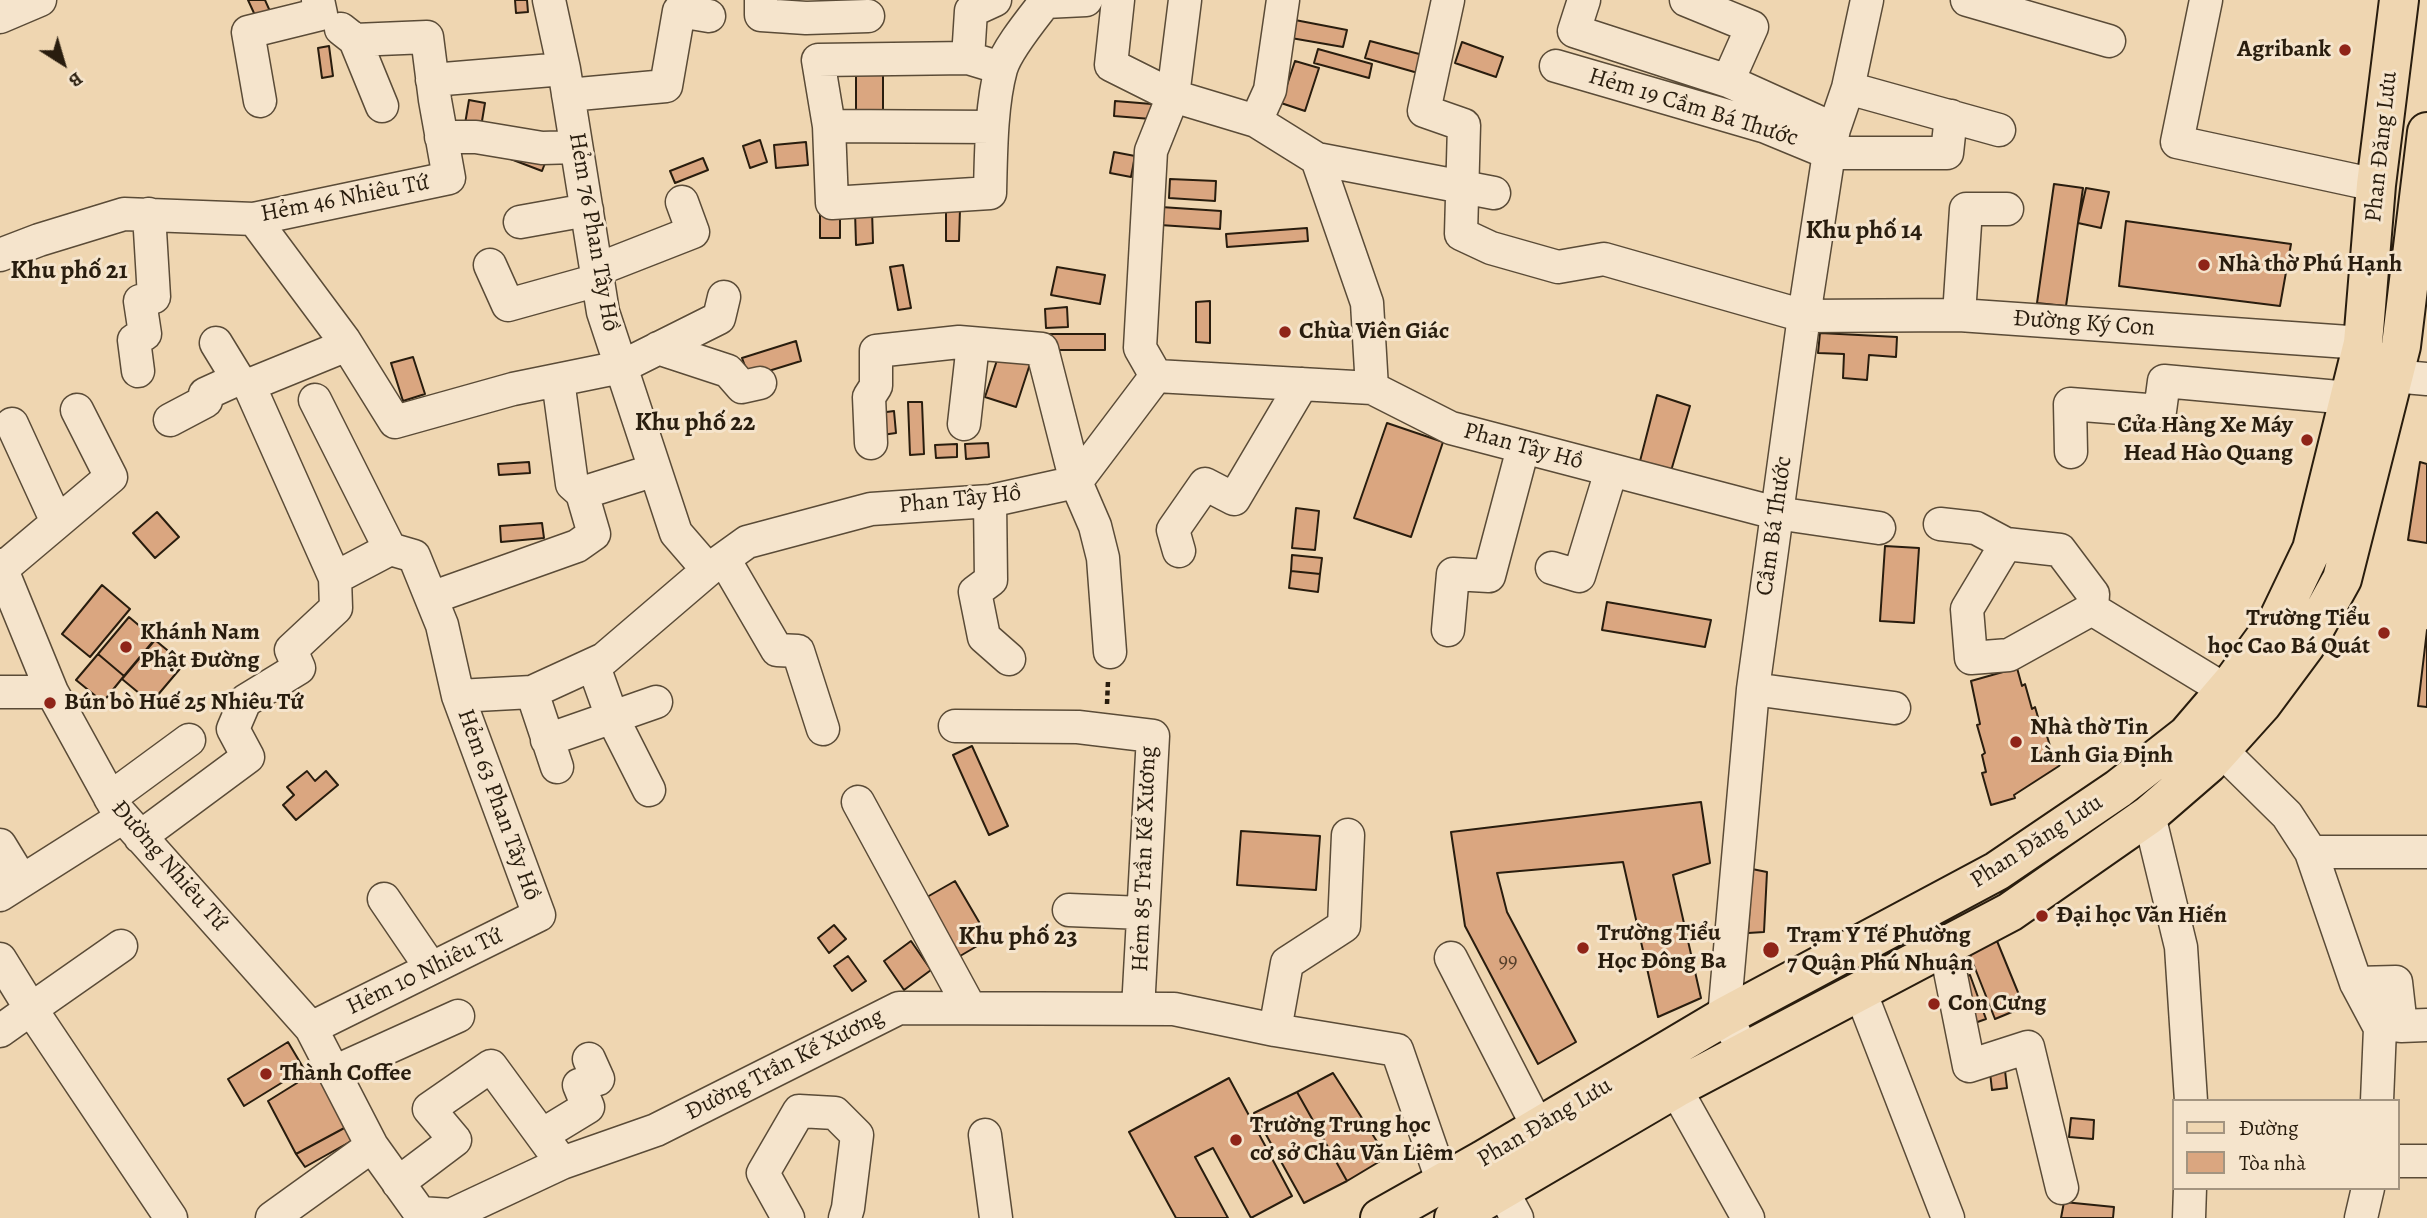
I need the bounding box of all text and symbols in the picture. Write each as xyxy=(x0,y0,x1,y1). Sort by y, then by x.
north arrow xyxy=(28,28,98,98)
place label: Agribank xyxy=(2237,36,2331,64)
marker: Agribank xyxy=(2337,42,2353,58)
street label: Hẻm 19 Cầm Bá Thước xyxy=(1585,62,1801,154)
text: B xyxy=(63,66,88,94)
street label: Phan Đăng Lưu xyxy=(2360,70,2404,224)
street label: Hẻm 76 Phan Tây Hồ xyxy=(561,130,625,334)
street label: Hẻm 46 Nhiêu Tứ xyxy=(258,169,432,229)
district label: Khu phố 14 xyxy=(1805,216,1923,248)
place label: Nhà thờ Phú Hạnh xyxy=(2218,251,2402,279)
district label: Khu phố 21 xyxy=(10,256,128,288)
marker: Nhà thờ Phú Hạnh xyxy=(2196,257,2212,273)
street label: Đường Ký Con xyxy=(2012,305,2156,343)
place label: Chùa Viên Giác xyxy=(1299,318,1449,346)
marker: Chùa Viên Giác xyxy=(1277,324,1293,340)
district label: Khu phố 22 xyxy=(635,408,755,440)
place label: Cửa Hàng Xe Máy Head Hào Quang xyxy=(2117,412,2293,468)
street label: Phan Tây Hồ xyxy=(1460,417,1586,477)
marker: Cửa Hàng Xe Máy Head Hào Quang xyxy=(2299,432,2315,448)
street label: Cầm Bá Thước xyxy=(1751,454,1799,598)
street label: Phan Tây Hồ xyxy=(897,479,1023,521)
place label: Trường Tiểu học Cao Bá Quát xyxy=(2208,605,2370,661)
place label: Khánh Nam Phật Đường xyxy=(140,619,260,675)
marker: Trường Tiểu học Cao Bá Quát xyxy=(2376,625,2392,641)
marker: Khánh Nam Phật Đường xyxy=(118,639,134,655)
place label: Bún bò Huế 25 Nhiêu Tứ xyxy=(64,689,304,717)
marker: Bún bò Huế 25 Nhiêu Tứ xyxy=(42,695,58,711)
street label: Hẻm 63 Phan Tây Hồ xyxy=(450,705,546,905)
place label: Nhà thờ Tin Lành Gia Định xyxy=(2030,714,2173,770)
marker: Nhà thờ Tin Lành Gia Định xyxy=(2008,734,2024,750)
street label: Hẻm 85 Trần Kế Xương xyxy=(1127,745,1163,973)
street label: Phan Đăng Lưu xyxy=(1966,789,2108,895)
street label: Đường Nhiêu Tứ xyxy=(104,795,234,937)
place label: Đại học Văn Hiến xyxy=(2056,902,2227,930)
marker: Đại học Văn Hiến xyxy=(2034,908,2050,924)
place label: Trường Tiểu Học Đông Ba xyxy=(1597,920,1727,976)
street label: Hẻm 10 Nhiêu Tứ xyxy=(342,922,508,1022)
district label: Khu phố 23 xyxy=(958,922,1078,954)
place label: Trạm Y Tế Phường 7 Quận Phú Nhuận xyxy=(1787,922,1973,978)
marker: Trường Tiểu Học Đông Ba xyxy=(1575,940,1591,956)
marker: Trạm Y Tế Phường 7 Quận Phú Nhuận xyxy=(1761,940,1781,960)
house number: 99 xyxy=(1498,949,1518,975)
place label: Con Cưng xyxy=(1948,990,2046,1018)
marker: Con Cưng xyxy=(1926,996,1942,1012)
street label: Đường Trần Kế Xương xyxy=(681,1002,889,1128)
place label: Thành Coffee xyxy=(280,1060,412,1088)
marker: Thành Coffee xyxy=(258,1066,274,1082)
street label: Phan Đăng Lưu xyxy=(1473,1072,1617,1174)
legend xyxy=(2172,1099,2399,1190)
place label: Trường Trung học cơ sở Châu Văn Liêm xyxy=(1250,1112,1454,1168)
text: Đường xyxy=(2239,1114,2298,1142)
marker: Trường Trung học cơ sở Châu Văn Liêm xyxy=(1228,1132,1244,1148)
text: Tòa nhà xyxy=(2239,1149,2306,1177)

